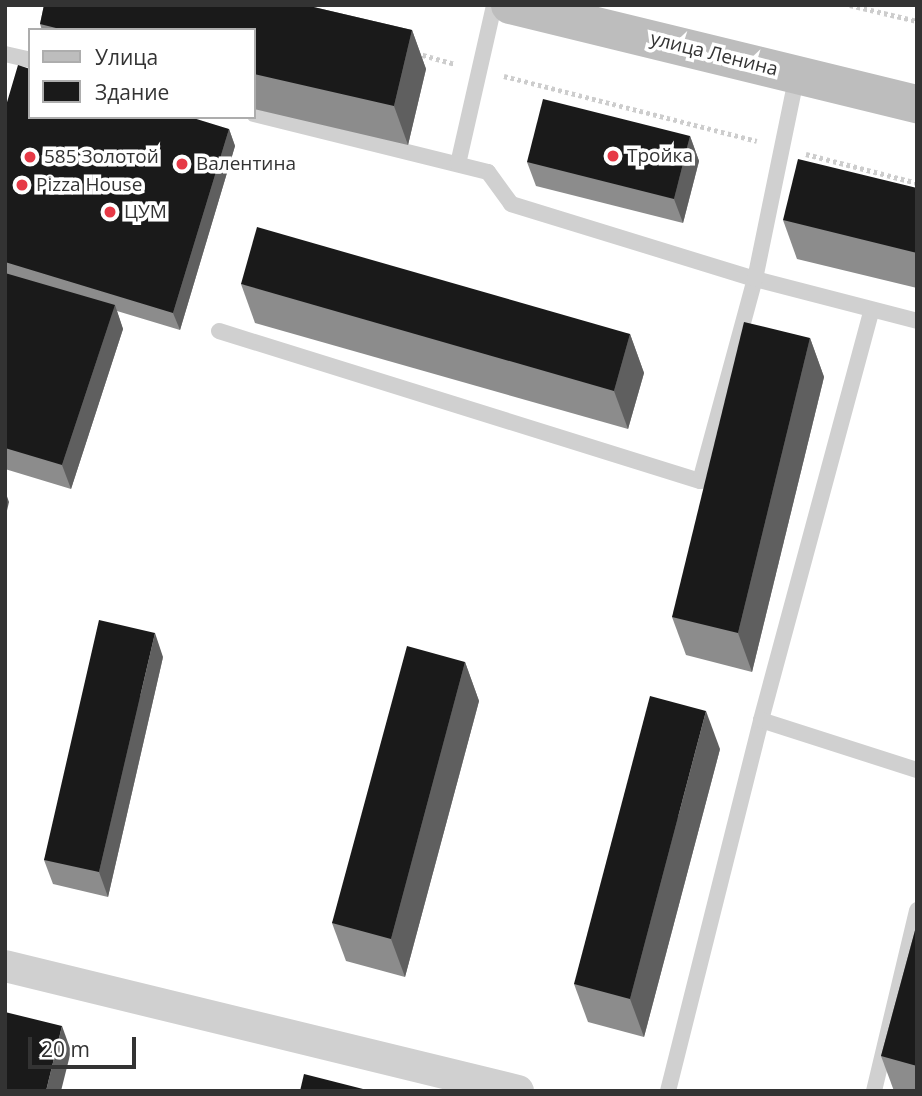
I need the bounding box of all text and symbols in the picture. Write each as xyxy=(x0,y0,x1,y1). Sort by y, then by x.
street label: улица Ленина xyxy=(648,27,780,81)
legend xyxy=(28,28,256,119)
text: Улица xyxy=(95,43,158,71)
text: Здание xyxy=(95,78,169,106)
place label: Тройка xyxy=(627,145,693,167)
place label: 585 Золотой xyxy=(44,146,159,168)
marker: Тройка xyxy=(605,148,621,164)
marker: 585 Золотой xyxy=(22,149,38,165)
place label: Валентина xyxy=(196,153,296,175)
marker: Валентина xyxy=(174,156,190,172)
place label: Pizza House xyxy=(36,174,142,196)
marker: Pizza House xyxy=(14,177,30,193)
place label: ЦУМ xyxy=(124,201,167,223)
marker: ЦУМ xyxy=(102,204,118,220)
scale bar xyxy=(32,1023,140,1066)
text: 20 m xyxy=(41,1035,90,1063)

